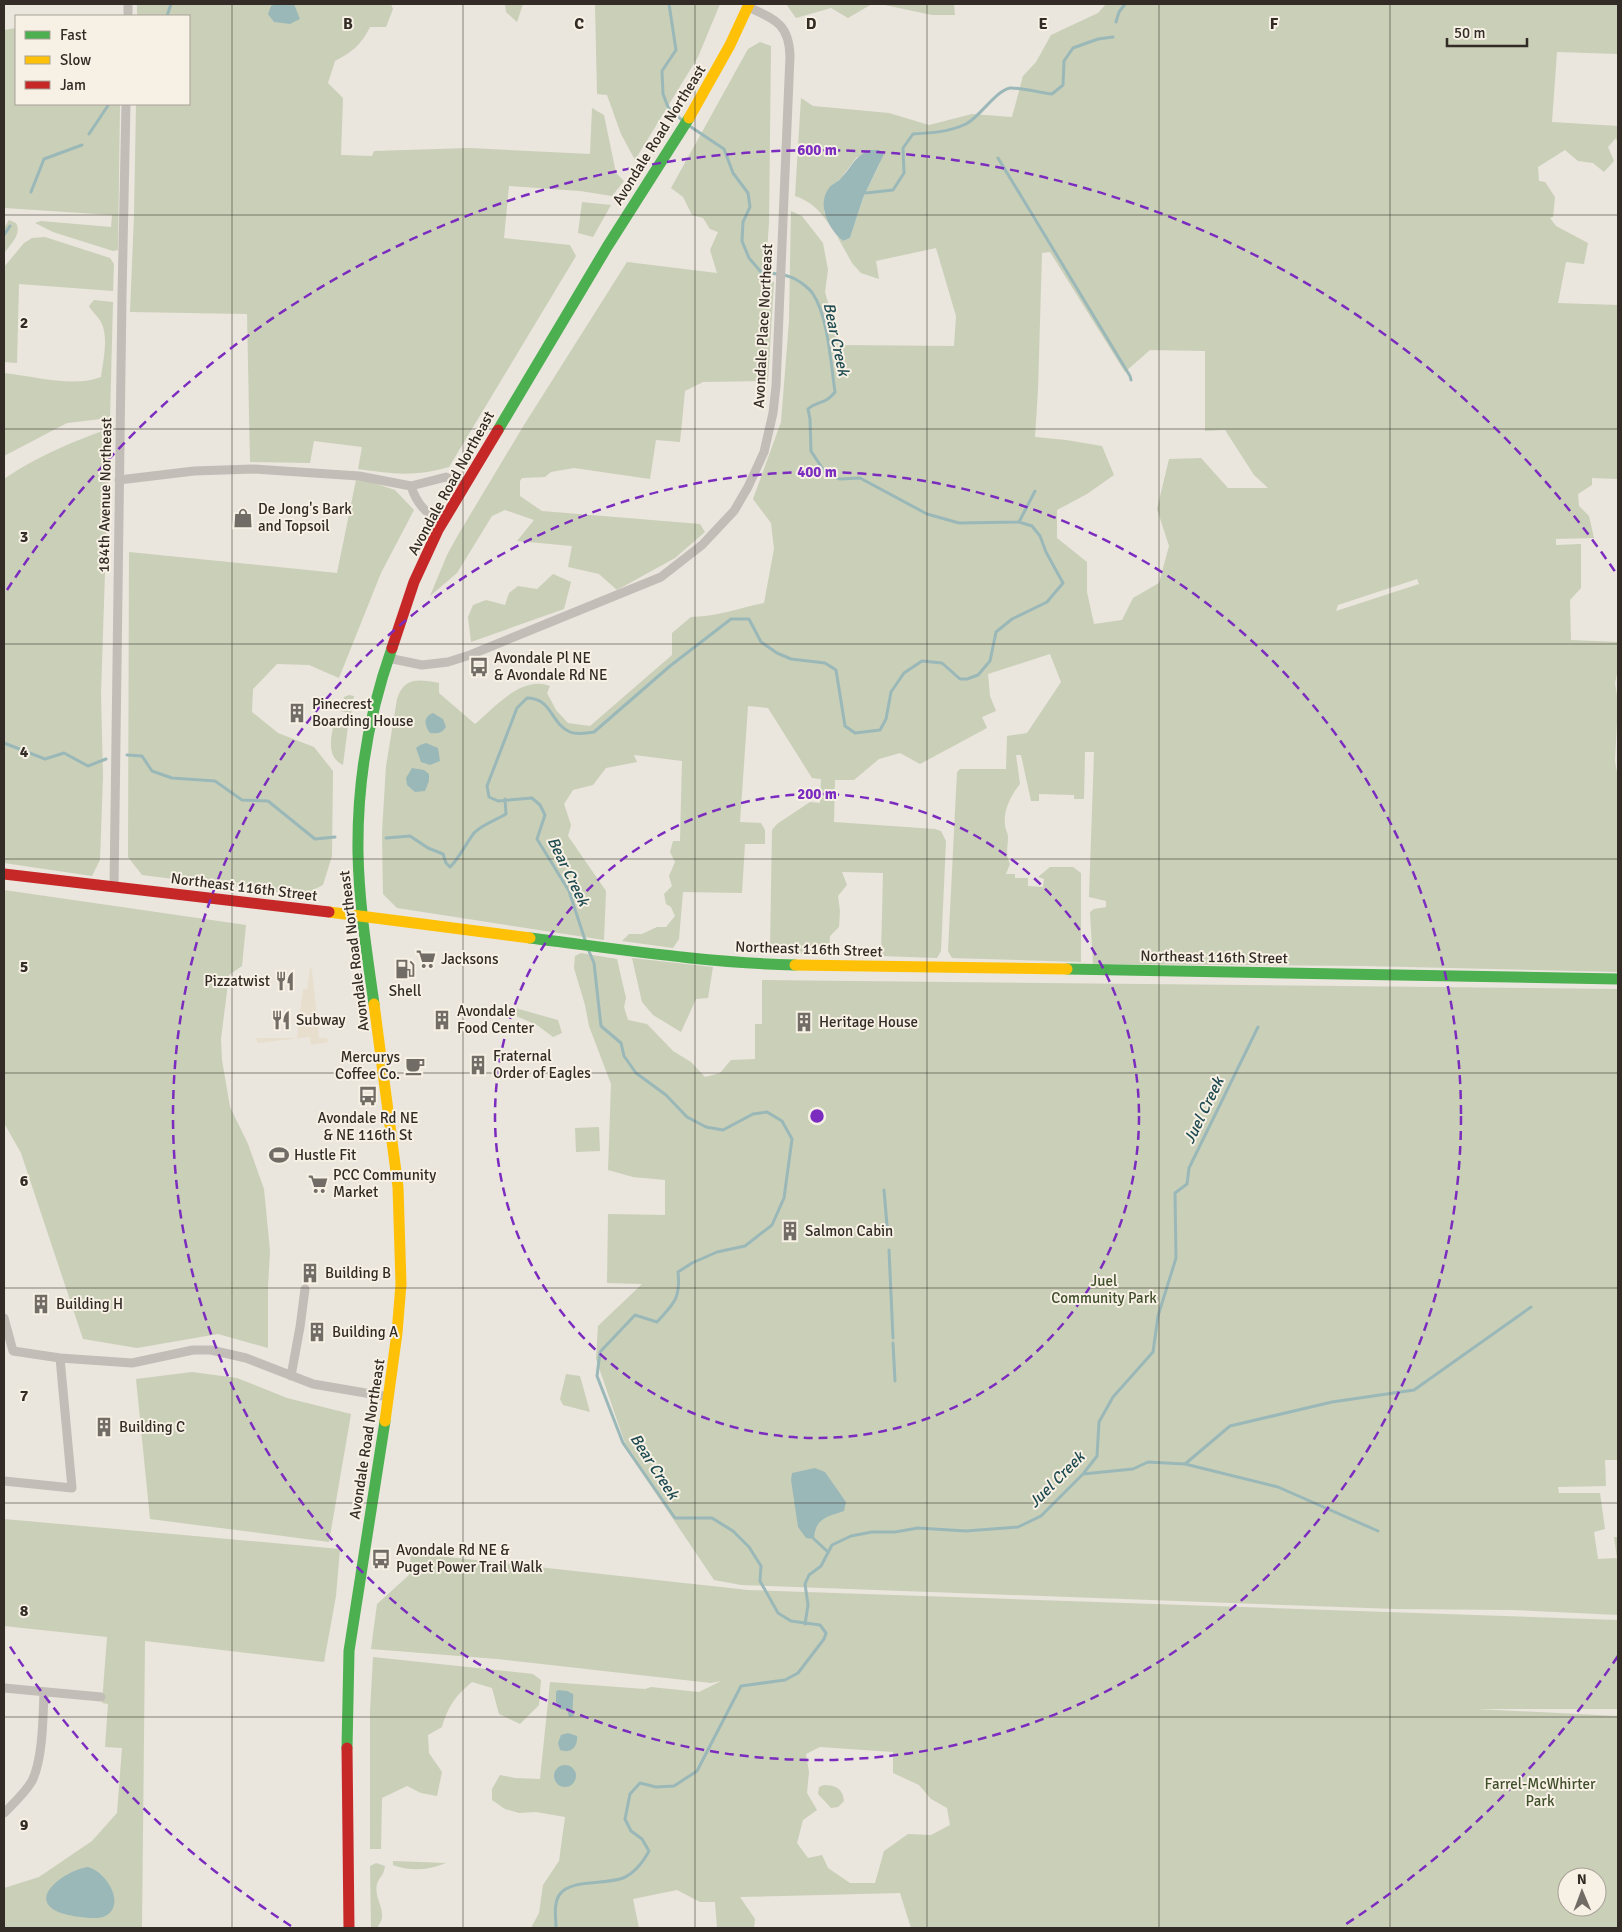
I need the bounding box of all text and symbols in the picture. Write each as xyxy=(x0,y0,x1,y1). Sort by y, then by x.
text: B xyxy=(343,14,353,34)
text: C xyxy=(574,14,584,34)
text: D xyxy=(806,14,817,34)
text: E xyxy=(1038,14,1048,34)
text: F xyxy=(1270,14,1279,34)
legend xyxy=(15,15,190,105)
scale bar xyxy=(1447,15,1527,47)
text: 50 m xyxy=(1454,24,1485,42)
text: Fast xyxy=(60,26,87,44)
text: Slow xyxy=(60,51,91,69)
street label: Avondale Road Northeast xyxy=(609,62,709,208)
text: Jam xyxy=(60,76,86,94)
text: 600 m xyxy=(797,141,837,159)
street label: Avondale Place Northeast xyxy=(750,243,776,409)
water label: Bear Creek xyxy=(818,301,854,380)
text: 2 xyxy=(20,313,28,333)
street label: Avondale Road Northeast xyxy=(404,408,498,558)
street label: 184th Avenue Northeast xyxy=(95,417,115,573)
text: 400 m xyxy=(797,463,837,481)
place label: De Jong's Bark and Topsoil xyxy=(258,500,352,535)
shop icon: De Jong's Bark and Topsoil xyxy=(232,507,254,529)
text: 3 xyxy=(20,527,28,547)
place label: Avondale Pl NE & Avondale Rd NE xyxy=(494,649,608,684)
bus stop icon: Avondale Pl NE & Avondale Rd NE xyxy=(468,656,490,678)
place label: Pinecrest Boarding House xyxy=(312,695,413,730)
building icon: Pinecrest Boarding House xyxy=(286,702,308,724)
text: 4 xyxy=(20,742,29,762)
text: 200 m xyxy=(797,785,837,803)
water label: Bear Creek xyxy=(543,834,594,911)
street label: Northeast 116th Street xyxy=(170,869,318,905)
street label: Avondale Road Northeast xyxy=(335,870,373,1032)
street label: Northeast 116th Street xyxy=(735,937,883,961)
street label: Northeast 116th Street xyxy=(1140,947,1288,967)
supermarket icon: Jacksons xyxy=(415,948,437,970)
place label: Jacksons xyxy=(441,950,499,968)
text: 5 xyxy=(20,957,28,977)
fuel station icon: Shell xyxy=(394,958,416,980)
restaurant icon: Pizzatwist xyxy=(274,970,296,992)
place label: Pizzatwist xyxy=(204,972,270,990)
place label: Shell xyxy=(389,982,421,1000)
place label: Avondale Food Center xyxy=(457,1002,535,1037)
restaurant icon: Subway xyxy=(270,1009,292,1031)
building icon: Avondale Food Center xyxy=(431,1009,453,1031)
place label: Subway xyxy=(296,1011,346,1029)
building icon: Heritage House xyxy=(793,1011,815,1033)
place label: Heritage House xyxy=(819,1013,918,1031)
place label: Fraternal Order of Eagles xyxy=(493,1047,591,1082)
place label: Mercurys Coffee Co. xyxy=(335,1048,400,1083)
building icon: Fraternal Order of Eagles xyxy=(467,1054,489,1076)
cafe icon: Mercurys Coffee Co. xyxy=(404,1055,426,1077)
water label: Juel Creek xyxy=(1179,1072,1229,1147)
bus stop icon: Avondale Rd NE & NE 116th St xyxy=(357,1085,379,1107)
centre of rings xyxy=(808,1107,826,1125)
place label: Avondale Rd NE & NE 116th St xyxy=(318,1109,418,1144)
sports icon: Hustle Fit xyxy=(268,1144,290,1166)
place label: Hustle Fit xyxy=(294,1146,356,1164)
place label: PCC Community Market xyxy=(333,1166,436,1201)
text: 6 xyxy=(20,1171,29,1191)
supermarket icon: PCC Community Market xyxy=(307,1173,329,1195)
building icon: Salmon Cabin xyxy=(779,1220,801,1242)
place label: Salmon Cabin xyxy=(805,1222,893,1240)
building icon: Building B xyxy=(299,1262,321,1284)
place label: Building B xyxy=(325,1264,391,1282)
park label: Juel Community Park xyxy=(1051,1272,1157,1307)
building icon: Building H xyxy=(30,1293,52,1315)
place label: Building H xyxy=(56,1295,123,1313)
building icon: Building A xyxy=(306,1321,328,1343)
place label: Building A xyxy=(332,1323,398,1341)
street label: Avondale Road Northeast xyxy=(345,1358,389,1520)
text: 7 xyxy=(20,1386,29,1406)
building icon: Building C xyxy=(93,1416,115,1438)
place label: Building C xyxy=(119,1418,185,1436)
water label: Bear Creek xyxy=(625,1430,684,1505)
water label: Juel Creek xyxy=(1024,1446,1090,1512)
place label: Avondale Rd NE & Puget Power Trail Walk xyxy=(396,1541,543,1576)
bus stop icon: Avondale Rd NE & Puget Power Trail Walk xyxy=(370,1548,392,1570)
text: 8 xyxy=(20,1601,29,1621)
park label: Farrel-McWhirter Park xyxy=(1485,1775,1596,1810)
text: 9 xyxy=(20,1815,29,1835)
north arrow xyxy=(1557,1867,1607,1917)
text: N xyxy=(1577,1871,1587,1888)

